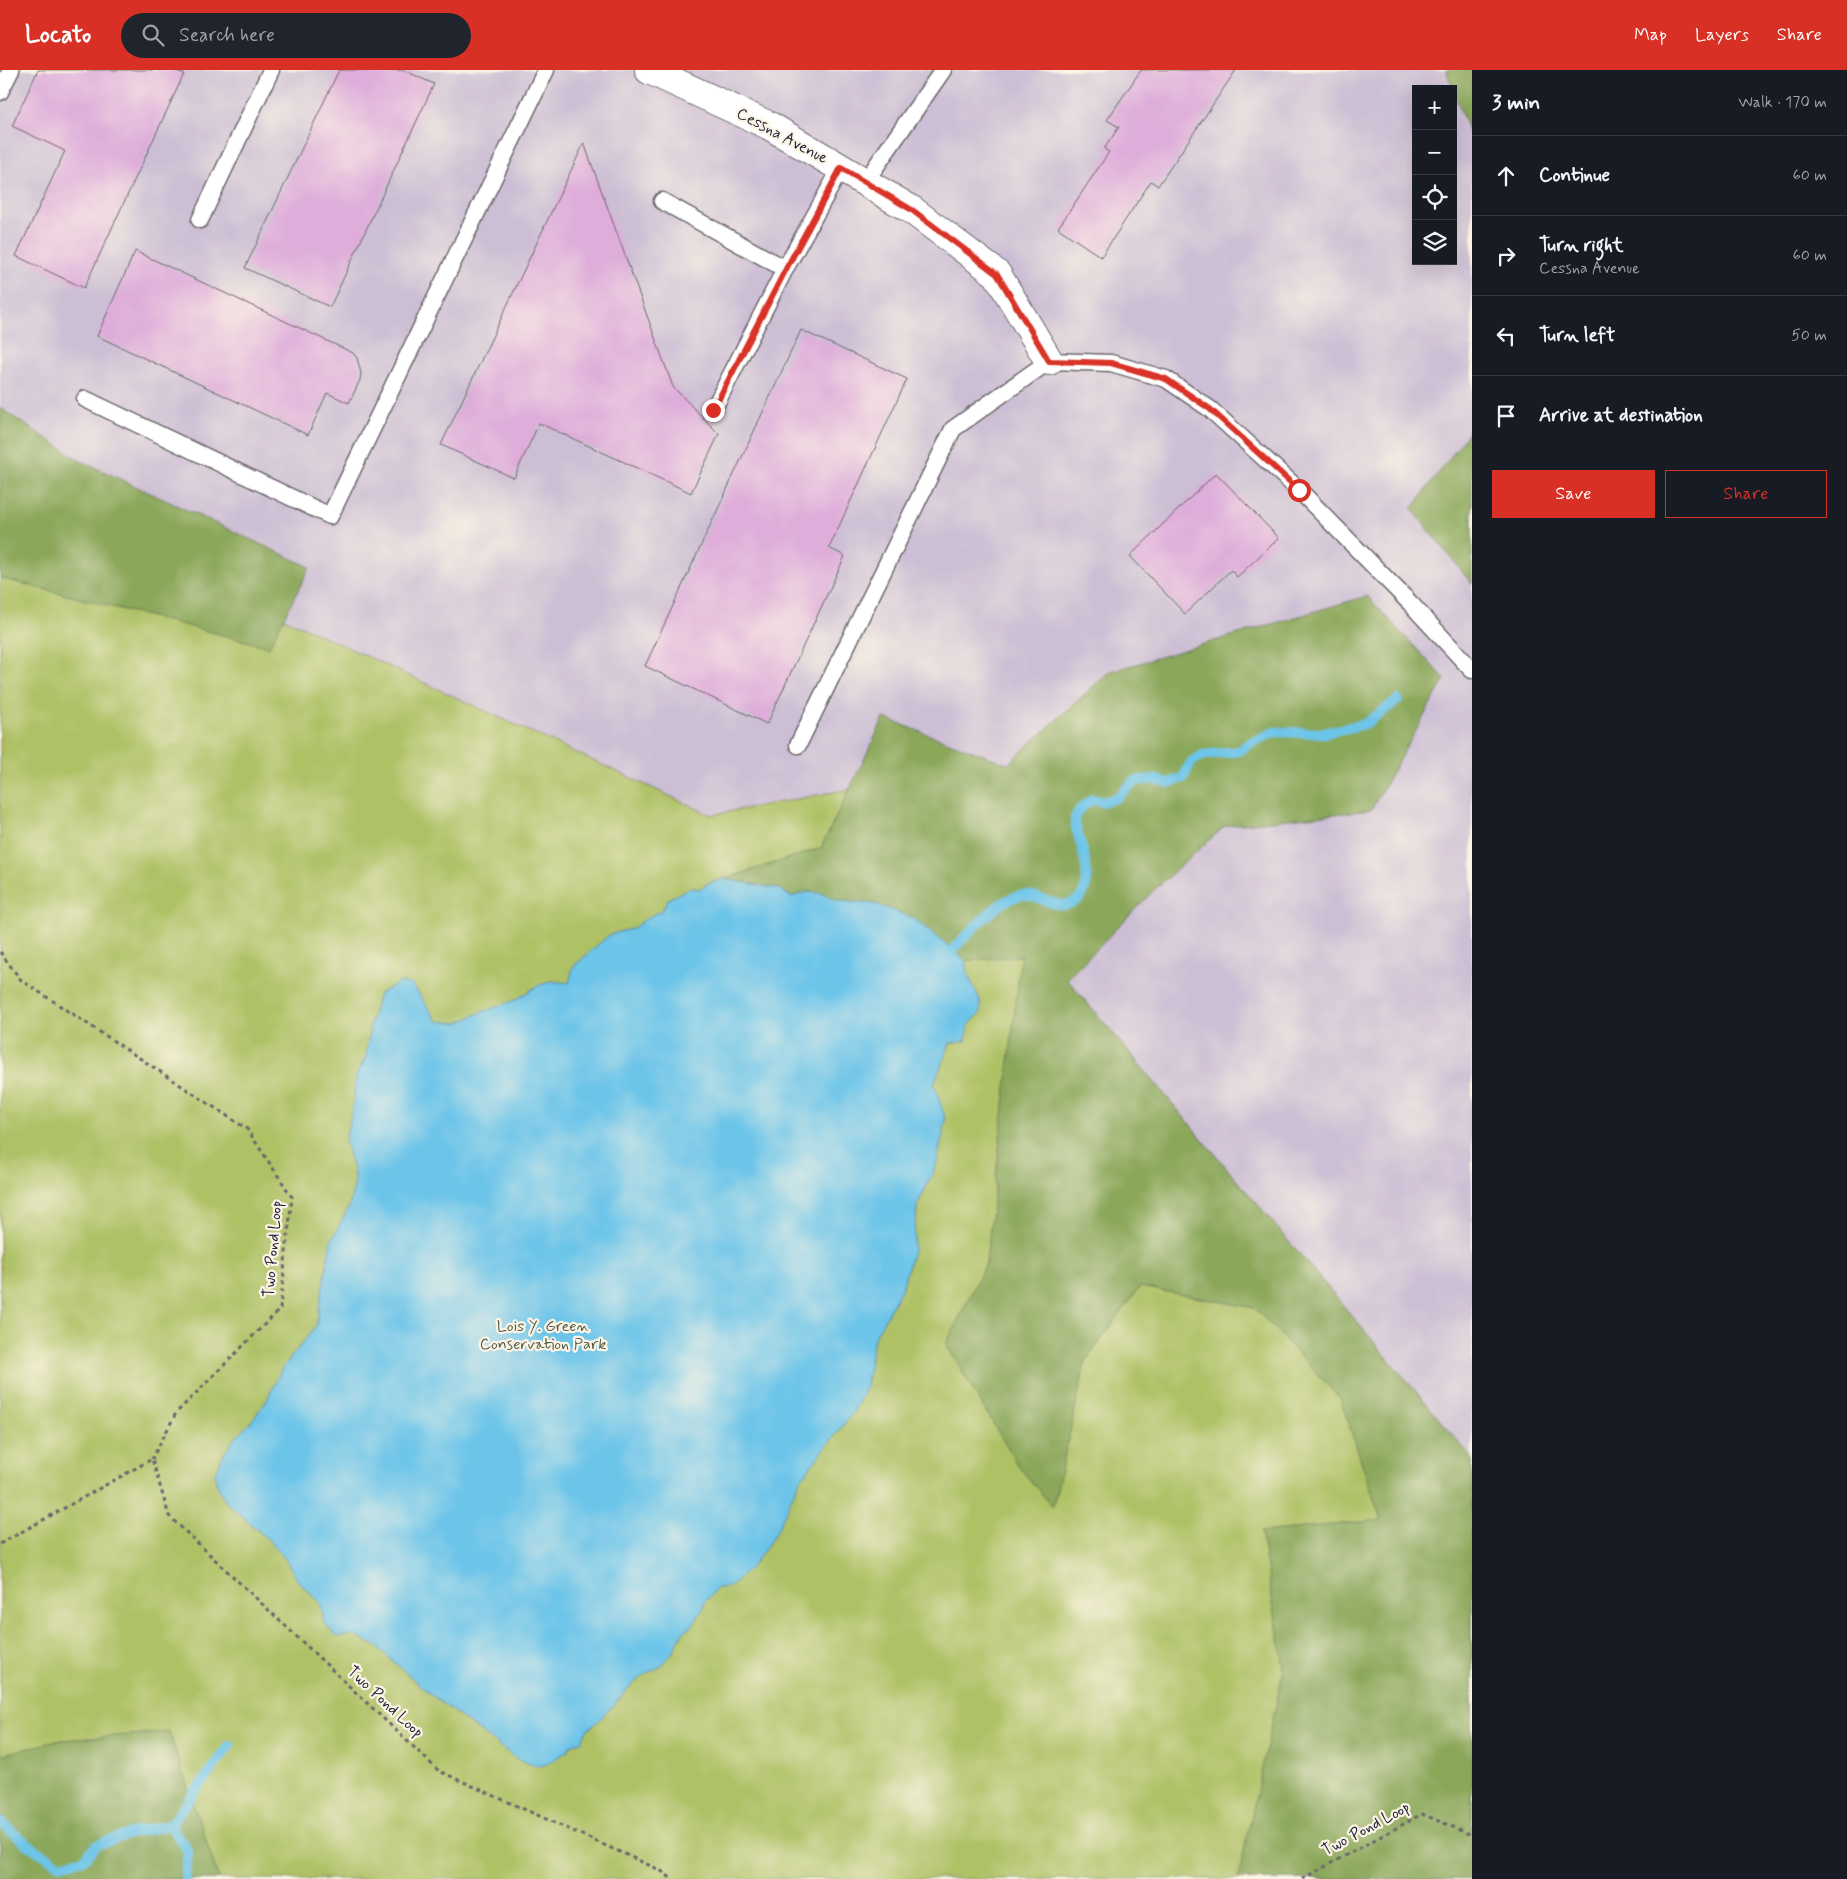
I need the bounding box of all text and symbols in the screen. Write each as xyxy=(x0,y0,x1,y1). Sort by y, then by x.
search box xyxy=(121,13,471,58)
text: Locato xyxy=(25,20,91,51)
icon: search xyxy=(139,21,167,49)
text: Search here xyxy=(179,23,275,48)
text: Map xyxy=(1634,23,1667,47)
text: Layers xyxy=(1695,23,1749,47)
text: Share xyxy=(1777,23,1822,47)
map controls xyxy=(1412,85,1457,265)
button: + xyxy=(1412,85,1457,130)
text: 3 min xyxy=(1492,89,1540,117)
text: Walk · 170 m xyxy=(1738,92,1827,113)
street label: Cessna Avenue xyxy=(733,103,832,169)
button: − xyxy=(1412,130,1457,175)
icon: ahead xyxy=(1492,162,1520,190)
text: Continue xyxy=(1539,163,1610,188)
text: 60 m xyxy=(1793,165,1827,186)
button: locate xyxy=(1412,175,1457,220)
button: layers xyxy=(1412,220,1457,265)
text: Turn right xyxy=(1539,233,1623,258)
icon: right xyxy=(1492,242,1520,270)
text: 60 m xyxy=(1793,245,1827,266)
text: Cessna Avenue xyxy=(1539,258,1640,279)
icon: left xyxy=(1492,322,1520,350)
text: Turn left xyxy=(1539,323,1615,348)
text: 50 m xyxy=(1791,325,1827,346)
route end xyxy=(702,399,725,422)
icon: arrive xyxy=(1492,402,1520,430)
text: Arrive at destination xyxy=(1539,403,1703,428)
button: Save xyxy=(1492,470,1655,518)
button: Share xyxy=(1665,470,1827,518)
route start xyxy=(1288,479,1311,502)
street label: Two Pond Loop xyxy=(258,1200,288,1298)
park label: Lois Y. Green Conservation Park xyxy=(480,1316,606,1355)
street label: Two Pond Loop xyxy=(342,1661,428,1743)
street label: Two Pond Loop xyxy=(1318,1797,1414,1861)

